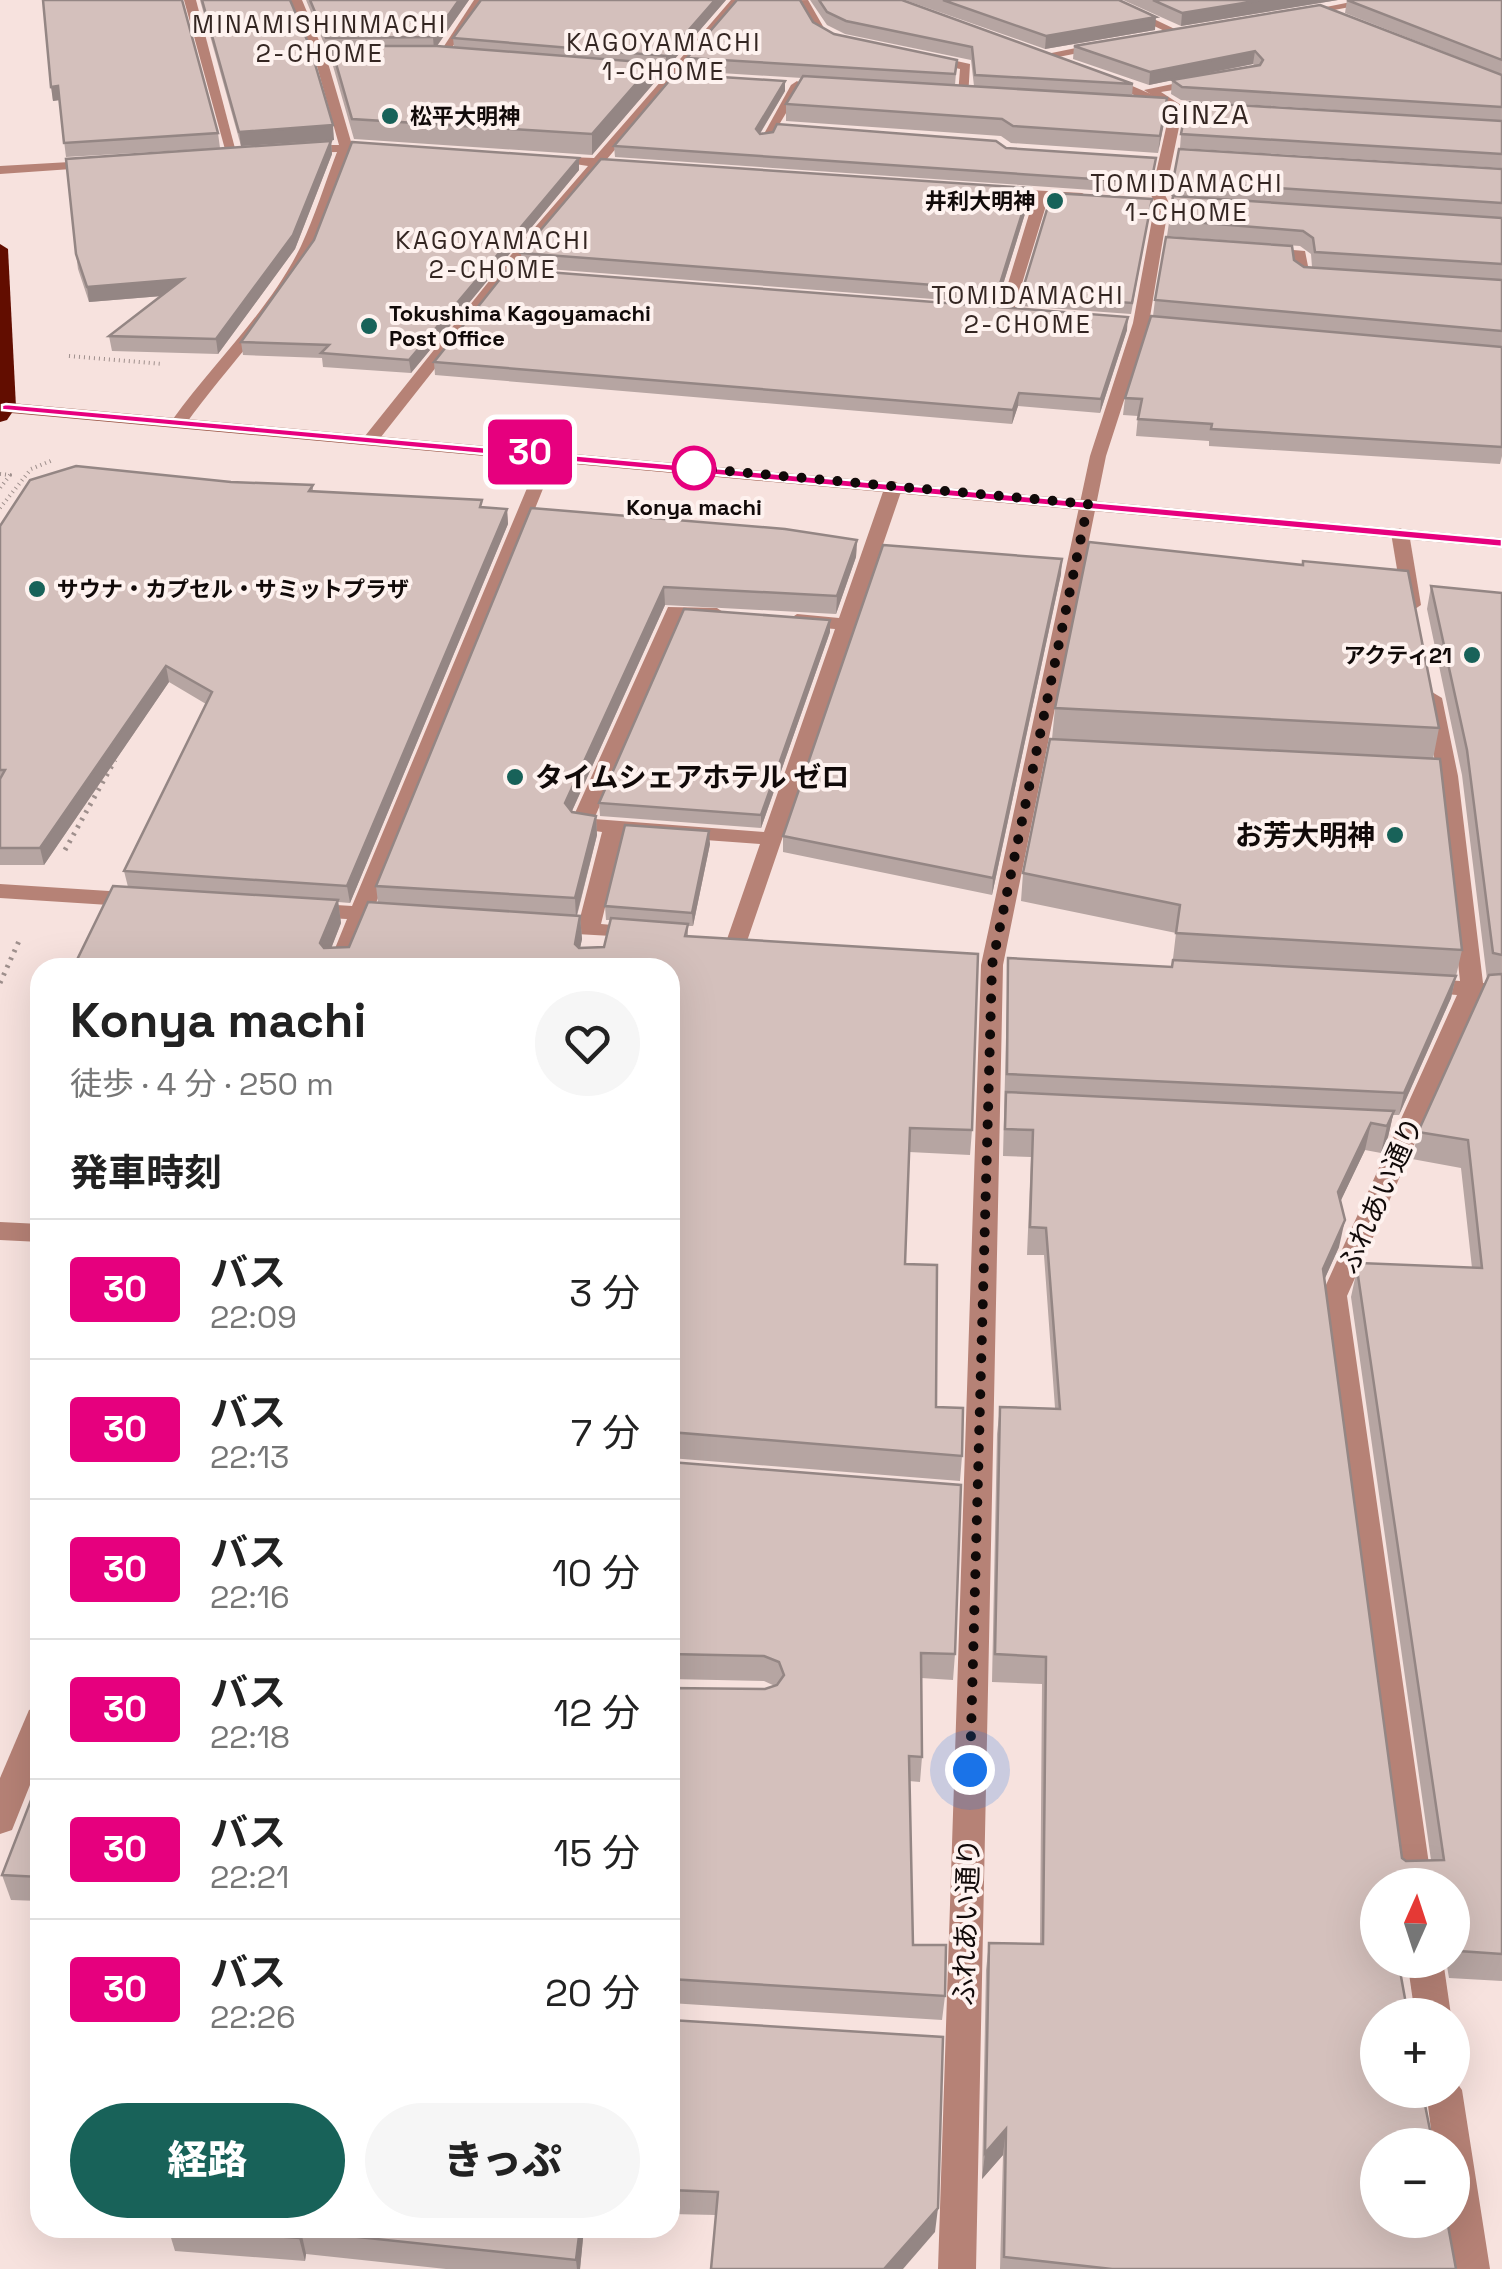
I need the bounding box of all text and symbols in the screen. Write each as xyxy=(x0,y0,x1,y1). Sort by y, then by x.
district label: MINAMISHINMACHI 2-CHOME xyxy=(192,8,448,69)
district label: KAGOYAMACHI 1-CHOME xyxy=(566,26,762,87)
district label: GINZA xyxy=(1161,96,1251,132)
place label: 松平大明神 xyxy=(410,102,520,130)
marker: 松平大明神 xyxy=(379,105,401,127)
district label: TOMIDAMACHI 1-CHOME xyxy=(1090,167,1284,228)
place label: 井利大明神 xyxy=(925,187,1035,215)
marker: 井利大明神 xyxy=(1044,190,1066,212)
district label: KAGOYAMACHI 2-CHOME xyxy=(395,224,591,285)
district label: TOMIDAMACHI 2-CHOME xyxy=(931,279,1125,340)
place label: Tokushima Kagoyamachi Post Office xyxy=(389,299,651,352)
marker: Tokushima Kagoyamachi Post Office xyxy=(358,315,380,337)
line badge: 30 xyxy=(485,420,575,484)
text: 30 xyxy=(508,430,552,474)
marker: Konya machi xyxy=(673,447,715,489)
place label: Konya machi xyxy=(626,493,762,521)
place label: サウナ・カプセル・サミットプラザ xyxy=(57,575,409,603)
marker: サウナ・カプセル・サミットプラザ xyxy=(26,578,48,600)
place label: アクティ21 xyxy=(1343,641,1452,669)
marker: アクティ21 xyxy=(1461,644,1483,666)
place label: タイムシェアホテル ゼロ xyxy=(535,759,850,795)
marker: タイムシェアホテル ゼロ xyxy=(504,766,526,788)
place label: お芳大明神 xyxy=(1235,817,1375,853)
marker: お芳大明神 xyxy=(1384,824,1406,846)
text: Konya machi xyxy=(70,990,366,1051)
button: heart xyxy=(535,991,640,1096)
text: 徒歩 · 4 分 · 250 m xyxy=(70,1064,334,1104)
street label: ふれあい通り xyxy=(1329,1111,1431,1279)
text: 発車時刻 xyxy=(70,1149,222,1197)
text: バス xyxy=(210,1249,286,1297)
text: 30 xyxy=(103,1267,147,1311)
text: 3 分 xyxy=(569,1269,640,1317)
text: 22:09 xyxy=(210,1297,297,1337)
text: バス xyxy=(210,1389,286,1437)
text: 30 xyxy=(103,1407,147,1451)
text: 7 分 xyxy=(571,1409,640,1457)
text: 22:13 xyxy=(210,1437,289,1477)
text: バス xyxy=(210,1529,286,1577)
text: 30 xyxy=(103,1547,147,1591)
text: 10 分 xyxy=(552,1549,640,1597)
text: 22:16 xyxy=(210,1577,290,1617)
text: バス xyxy=(210,1669,286,1717)
text: 30 xyxy=(103,1687,147,1731)
text: 12 分 xyxy=(553,1689,640,1737)
text: 22:18 xyxy=(210,1717,290,1757)
your location xyxy=(945,1745,995,1795)
text: バス xyxy=(210,1809,286,1857)
text: 30 xyxy=(103,1827,147,1871)
text: 15 分 xyxy=(554,1829,640,1877)
street label: ふれあい通り xyxy=(945,1837,987,2007)
text: 22:21 xyxy=(210,1857,289,1897)
north arrow xyxy=(1360,1868,1470,1978)
map controls xyxy=(1360,1868,1470,2238)
text: バス xyxy=(210,1949,286,1997)
text: 30 xyxy=(103,1967,147,2011)
text: 20 分 xyxy=(545,1969,640,2017)
text: 22:26 xyxy=(210,1997,296,2037)
button: + xyxy=(1360,1998,1470,2108)
button: 経路 xyxy=(70,2103,345,2218)
button: きっぷ xyxy=(365,2103,640,2218)
button: − xyxy=(1360,2128,1470,2238)

